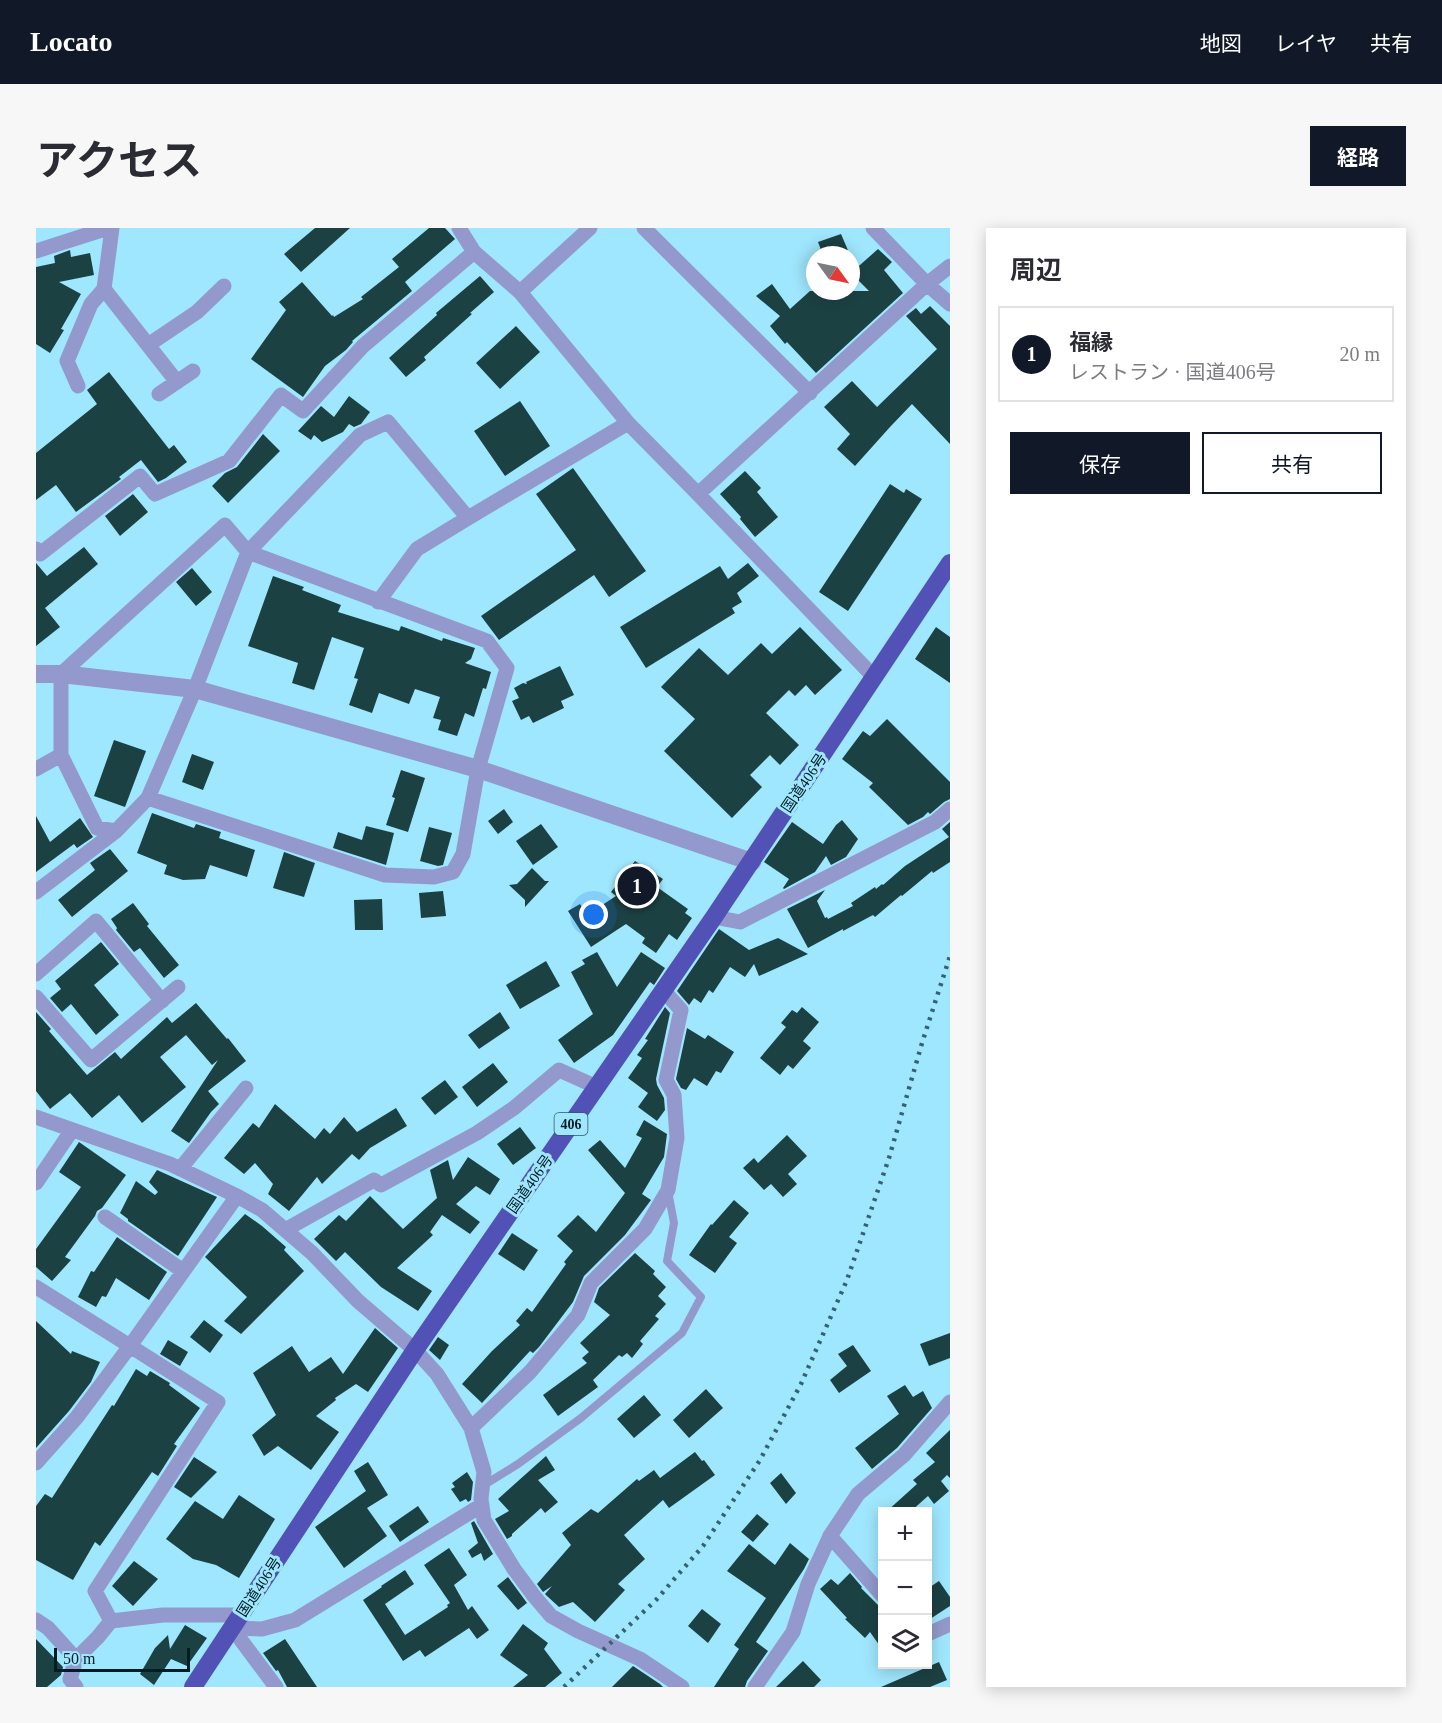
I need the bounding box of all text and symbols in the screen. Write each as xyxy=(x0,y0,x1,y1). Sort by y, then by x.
text: Locato xyxy=(30,26,112,57)
text: 地図 xyxy=(1200,32,1242,56)
text: レイヤ xyxy=(1275,32,1337,56)
text: 共有 xyxy=(1370,32,1412,56)
button: 経路 xyxy=(1310,126,1406,186)
text: アクセス xyxy=(36,138,202,184)
north arrow xyxy=(806,246,860,300)
text: 周辺 xyxy=(1010,256,1062,285)
text: 福縁 xyxy=(1069,330,1113,355)
text: 1 xyxy=(1027,343,1037,365)
text: 20 m xyxy=(1339,343,1380,365)
text: レストラン · 国道406号 xyxy=(1069,361,1276,383)
button: 保存 xyxy=(1010,432,1190,494)
button: 共有 xyxy=(1202,432,1382,494)
street label: 国道406号 xyxy=(778,751,830,815)
pin: 1 xyxy=(618,864,656,908)
your location xyxy=(579,900,608,929)
road number: 406 xyxy=(554,1113,588,1135)
street label: 国道406号 xyxy=(504,1152,556,1216)
map controls xyxy=(878,1507,932,1669)
button: + xyxy=(878,1507,932,1561)
street label: 国道406号 xyxy=(234,1554,284,1620)
button: − xyxy=(878,1561,932,1615)
button: layers xyxy=(878,1615,932,1669)
scale bar xyxy=(54,1645,190,1672)
text: 50 m xyxy=(63,1650,95,1667)

